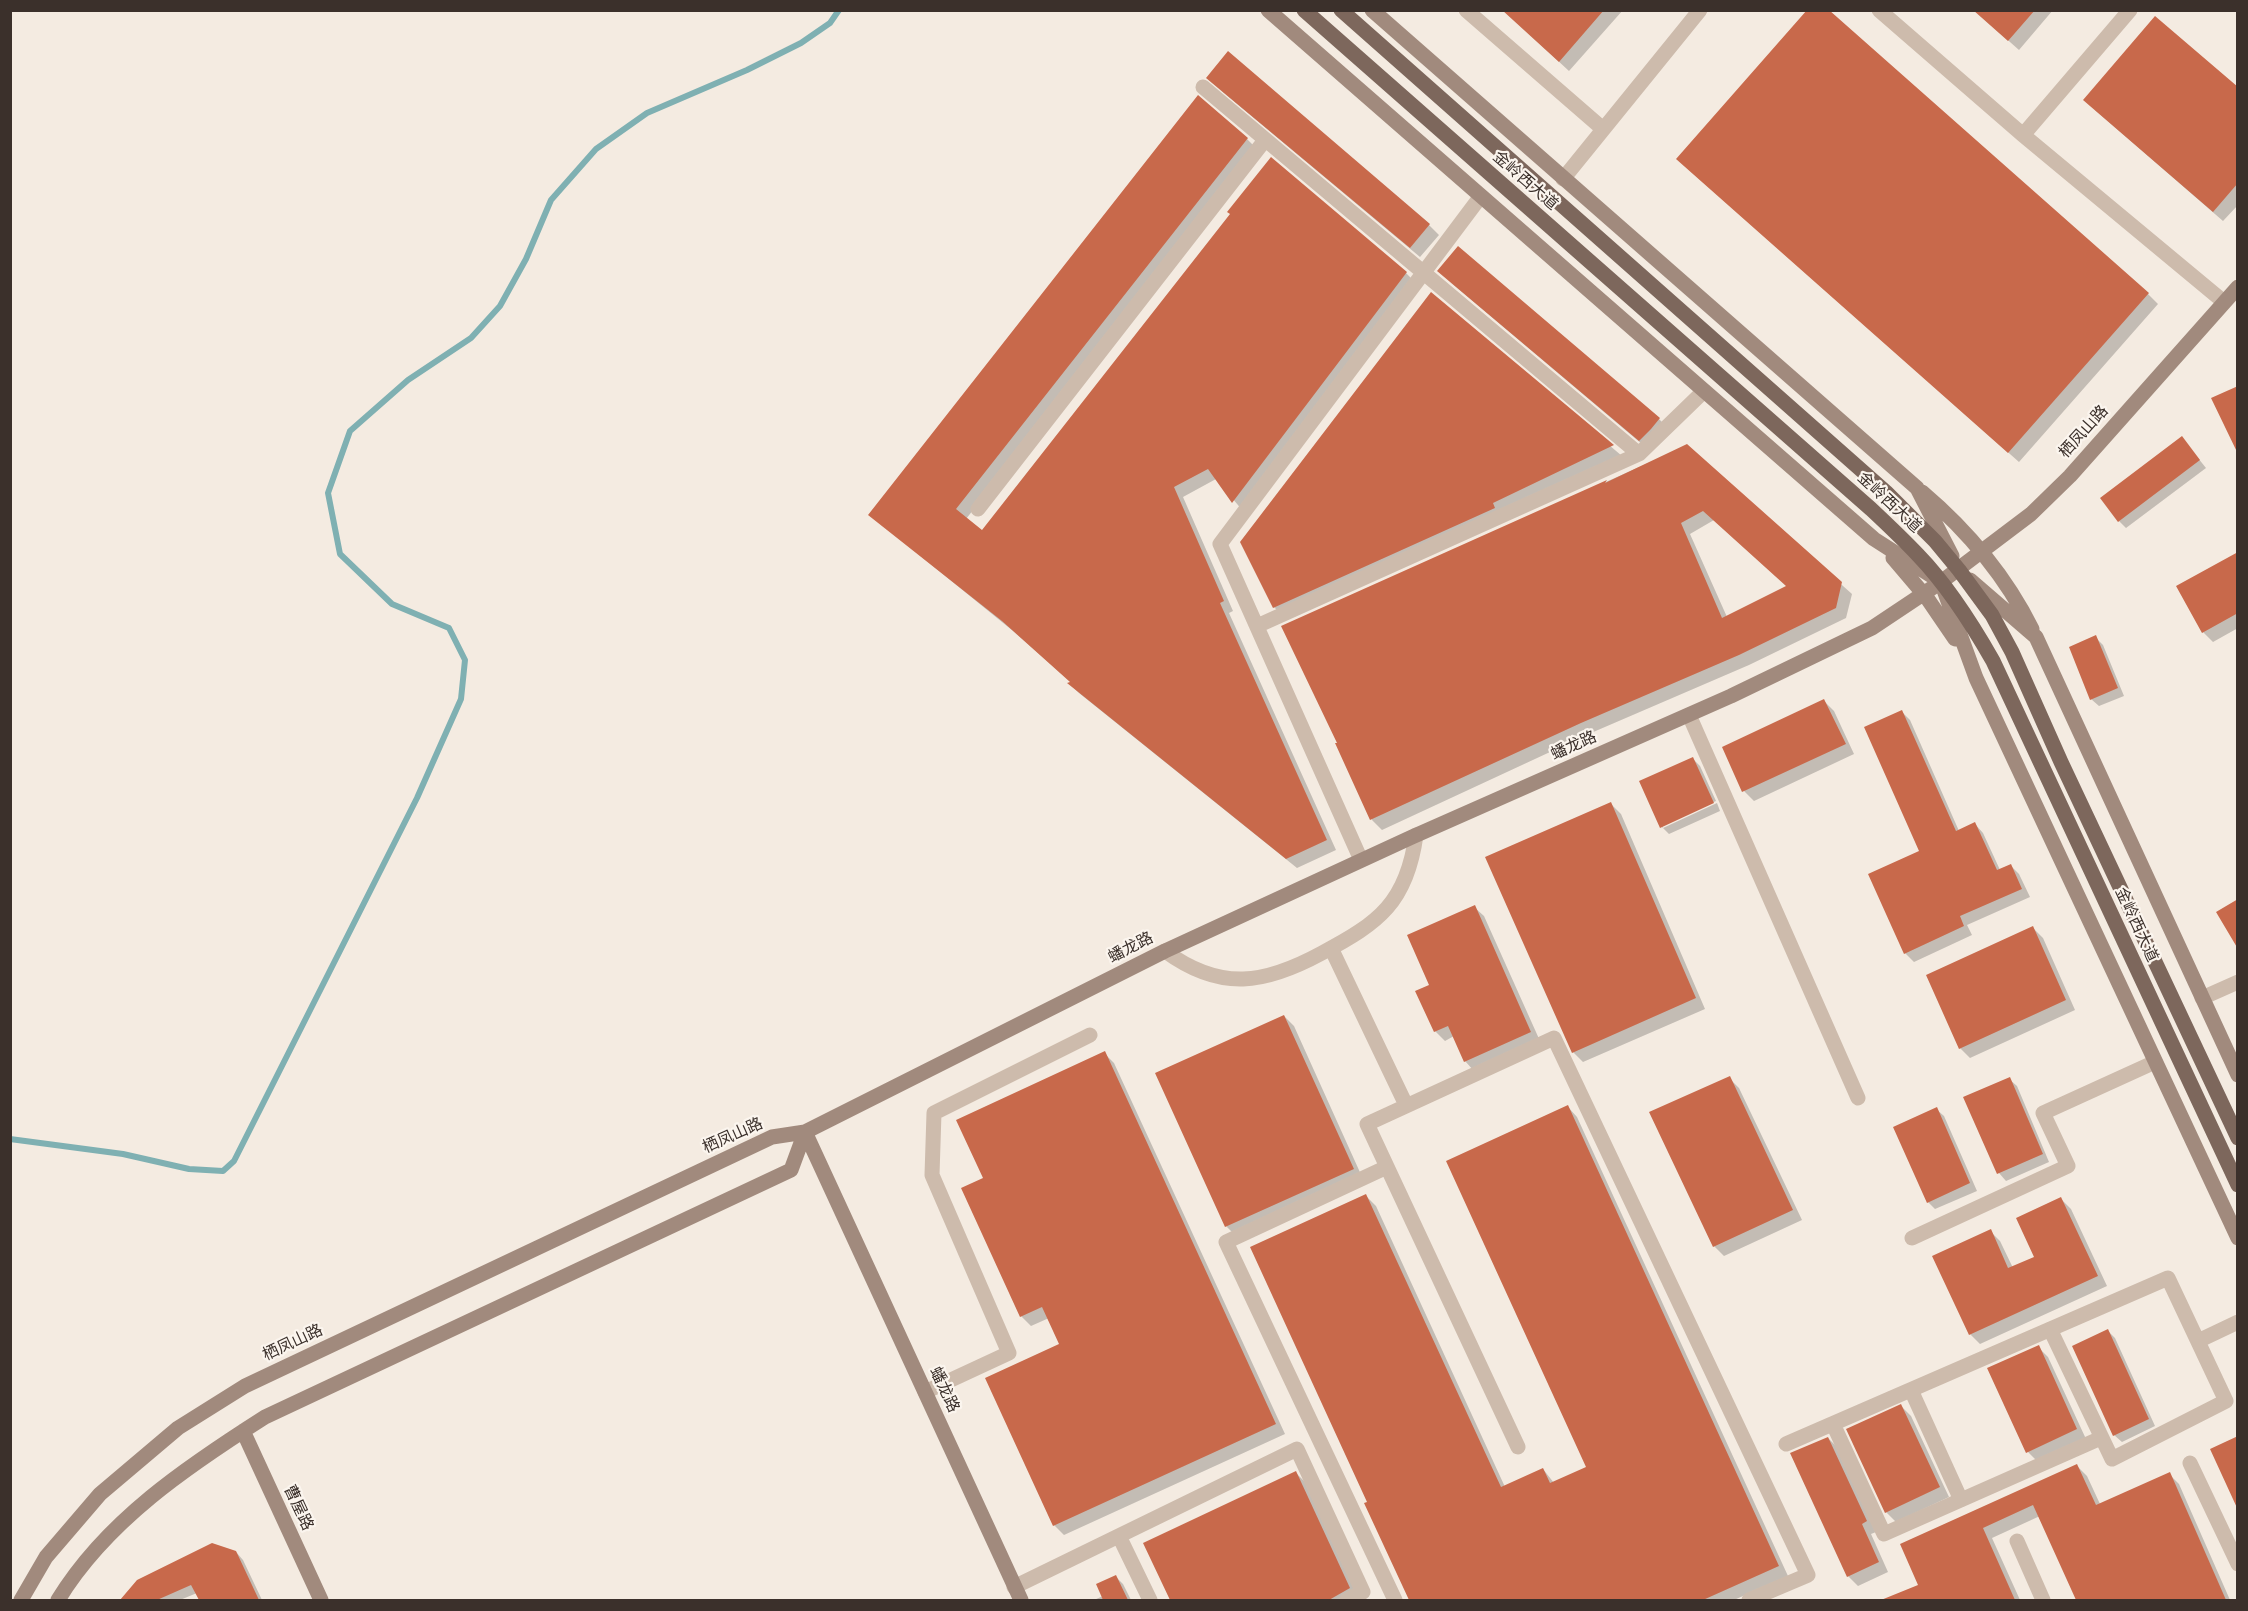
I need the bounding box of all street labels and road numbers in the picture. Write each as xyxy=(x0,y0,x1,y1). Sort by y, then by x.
street label: 金岭西大道 xyxy=(1489,148,1561,214)
street label: 栖凤山路 xyxy=(2055,402,2113,462)
street label: 金岭西大道 xyxy=(1853,469,1925,537)
street label: 蟠龙路 xyxy=(1548,727,1600,765)
street label: 金岭西大道 xyxy=(2110,885,2162,965)
street label: 蟠龙路 xyxy=(1105,929,1157,967)
street label: 栖凤山路 xyxy=(700,1114,766,1158)
street label: 栖凤山路 xyxy=(260,1321,326,1365)
street label: 蟠龙路 xyxy=(925,1364,963,1416)
street label: 曹屋路 xyxy=(279,1482,317,1534)

